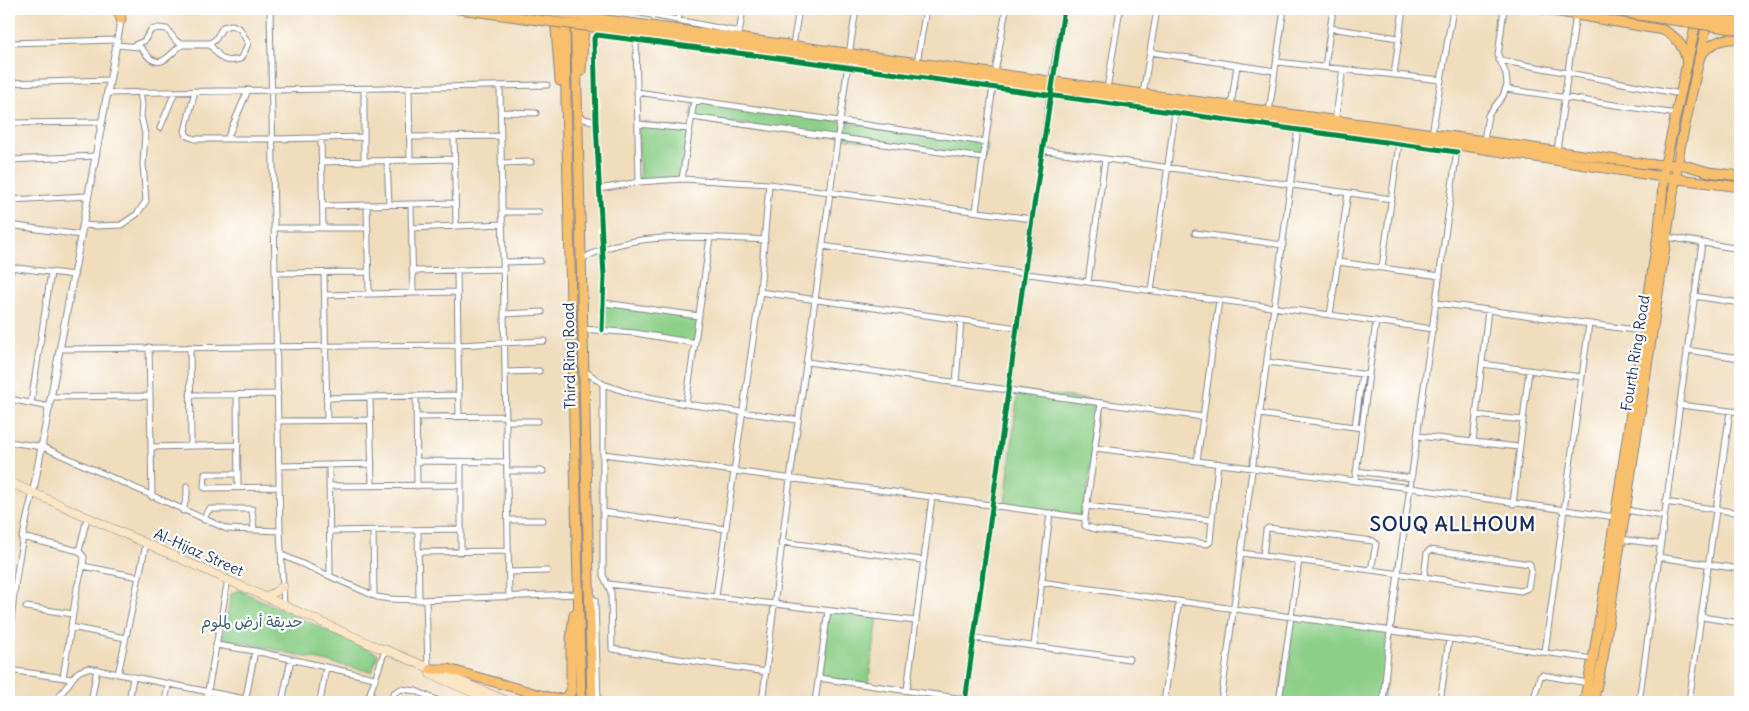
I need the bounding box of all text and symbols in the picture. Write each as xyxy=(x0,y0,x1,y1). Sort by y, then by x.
street label: Fourth Ring Road xyxy=(1616,293,1654,412)
street label: Third Ring Road xyxy=(559,302,579,410)
district label: SOUQ ALLHOUM xyxy=(1370,511,1536,536)
street label: Al-Hijaz Street xyxy=(151,524,247,580)
park label: حديقة أرض لملوم xyxy=(201,612,303,634)

